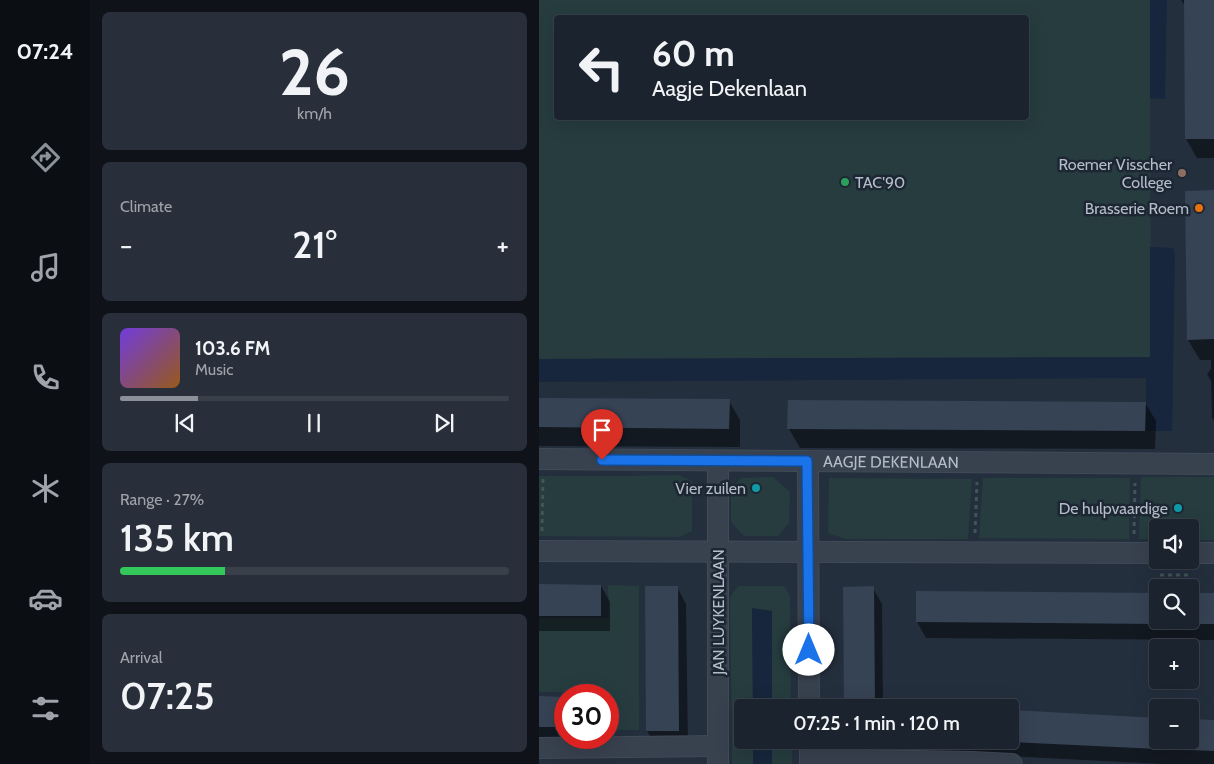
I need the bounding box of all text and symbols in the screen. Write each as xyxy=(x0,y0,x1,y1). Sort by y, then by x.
text: 26 xyxy=(279,32,350,111)
text: 60 m xyxy=(652,32,735,75)
icon: left xyxy=(569,35,634,100)
text: 07:24 xyxy=(17,38,73,65)
text: Aagje Dekenlaan xyxy=(652,75,807,102)
text: km/h xyxy=(297,104,332,123)
icon: directions xyxy=(28,140,63,175)
place label: Roemer Visscher College xyxy=(1058,155,1173,192)
marker: Roemer Visscher College xyxy=(1176,167,1188,179)
place label: TAC'90 xyxy=(855,173,905,192)
marker: TAC'90 xyxy=(839,176,851,188)
text: Climate xyxy=(120,197,172,216)
place label: Brasserie Roem xyxy=(1085,199,1189,218)
marker: Brasserie Roem xyxy=(1193,202,1205,214)
text: 21° xyxy=(292,221,337,268)
text: − xyxy=(120,228,132,262)
text: + xyxy=(497,228,509,262)
icon: music xyxy=(28,250,63,285)
text: 103.6 FM xyxy=(195,337,270,360)
icon: phone xyxy=(28,360,63,395)
text: Music xyxy=(195,360,233,379)
icon: previous xyxy=(171,409,199,437)
icon: pause xyxy=(300,409,328,437)
icon: next xyxy=(430,409,458,437)
pin xyxy=(581,409,623,460)
icon: arrive xyxy=(588,416,616,444)
street label: AAGJE DEKENLAAN xyxy=(823,452,959,472)
icon: climate xyxy=(28,471,63,506)
place label: Vier zuilen xyxy=(675,479,746,498)
marker: Vier zuilen xyxy=(750,482,762,494)
text: Range · 27% xyxy=(120,490,204,509)
place label: De hulpvaardige xyxy=(1059,499,1168,518)
marker: De hulpvaardige xyxy=(1172,502,1184,514)
text: 135 km xyxy=(120,514,234,561)
map controls xyxy=(1149,519,1199,749)
button: sound xyxy=(1149,519,1199,569)
street label: JAN LUYKENLAAN xyxy=(709,549,728,676)
button: search xyxy=(1149,579,1199,629)
icon: car xyxy=(28,581,63,616)
position arrow xyxy=(782,623,834,675)
button: + xyxy=(1149,639,1199,689)
text: Arrival xyxy=(120,648,163,667)
text: 07:25 xyxy=(120,672,215,719)
speed limit sign: 30 xyxy=(554,684,619,749)
icon: filters xyxy=(28,691,63,726)
button: − xyxy=(1149,699,1199,749)
text: 07:25 · 1 min · 120 m xyxy=(793,712,960,735)

